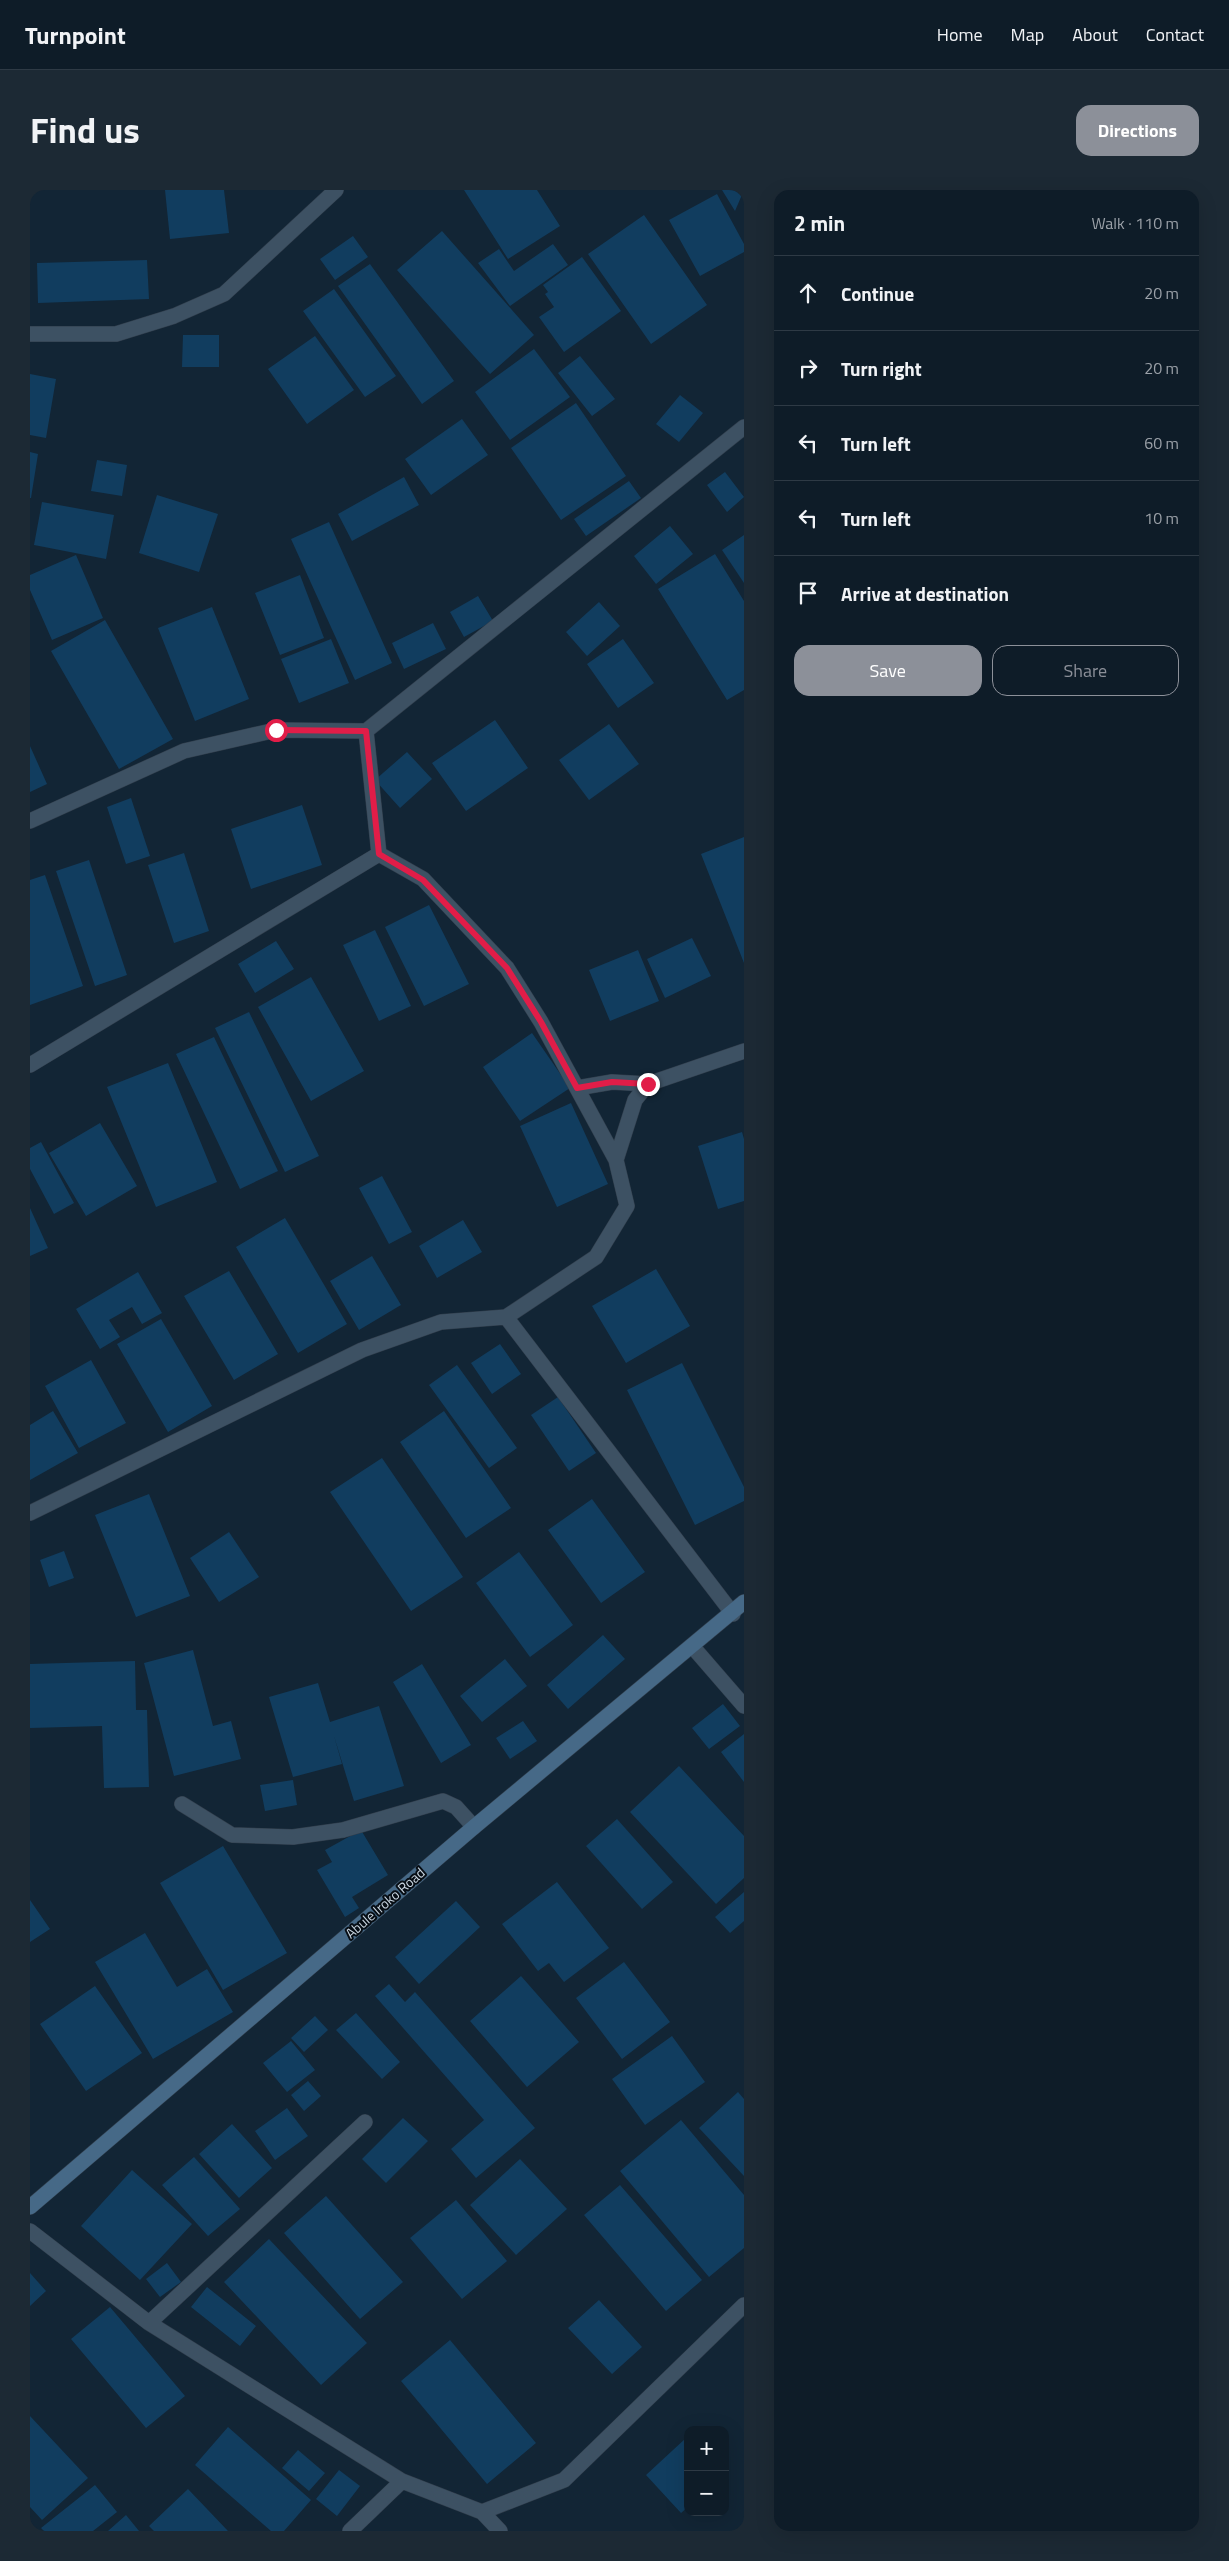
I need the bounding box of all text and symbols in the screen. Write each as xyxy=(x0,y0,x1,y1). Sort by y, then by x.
text: Turnpoint xyxy=(25,17,126,53)
text: Home xyxy=(937,21,983,48)
text: Map xyxy=(1011,21,1044,48)
text: About xyxy=(1072,21,1118,48)
text: Contact xyxy=(1146,21,1204,48)
text: Find us xyxy=(30,103,140,157)
button: Directions xyxy=(1076,105,1199,156)
text: 2 min xyxy=(794,207,845,239)
text: Walk · 110 m xyxy=(1091,211,1179,235)
icon: ahead xyxy=(794,279,822,307)
text: Continue xyxy=(841,279,914,308)
text: 20 m xyxy=(1144,281,1179,305)
icon: right xyxy=(794,354,822,382)
text: Turn right xyxy=(841,354,922,383)
text: 20 m xyxy=(1144,356,1179,380)
icon: left xyxy=(794,429,822,457)
text: Turn left xyxy=(841,429,911,458)
text: 60 m xyxy=(1144,431,1179,455)
icon: left xyxy=(794,504,822,532)
text: Turn left xyxy=(841,504,911,533)
text: 10 m xyxy=(1144,506,1179,530)
icon: arrive xyxy=(794,579,822,607)
text: Arrive at destination xyxy=(841,579,1009,608)
button: Save xyxy=(794,645,982,696)
button: Share xyxy=(992,645,1179,696)
route start xyxy=(265,719,288,742)
route end xyxy=(637,1073,660,1096)
street label: Abule Iroko Road xyxy=(340,1862,429,1943)
map controls xyxy=(684,2426,729,2516)
button: + xyxy=(684,2426,729,2471)
button: − xyxy=(684,2471,729,2516)

